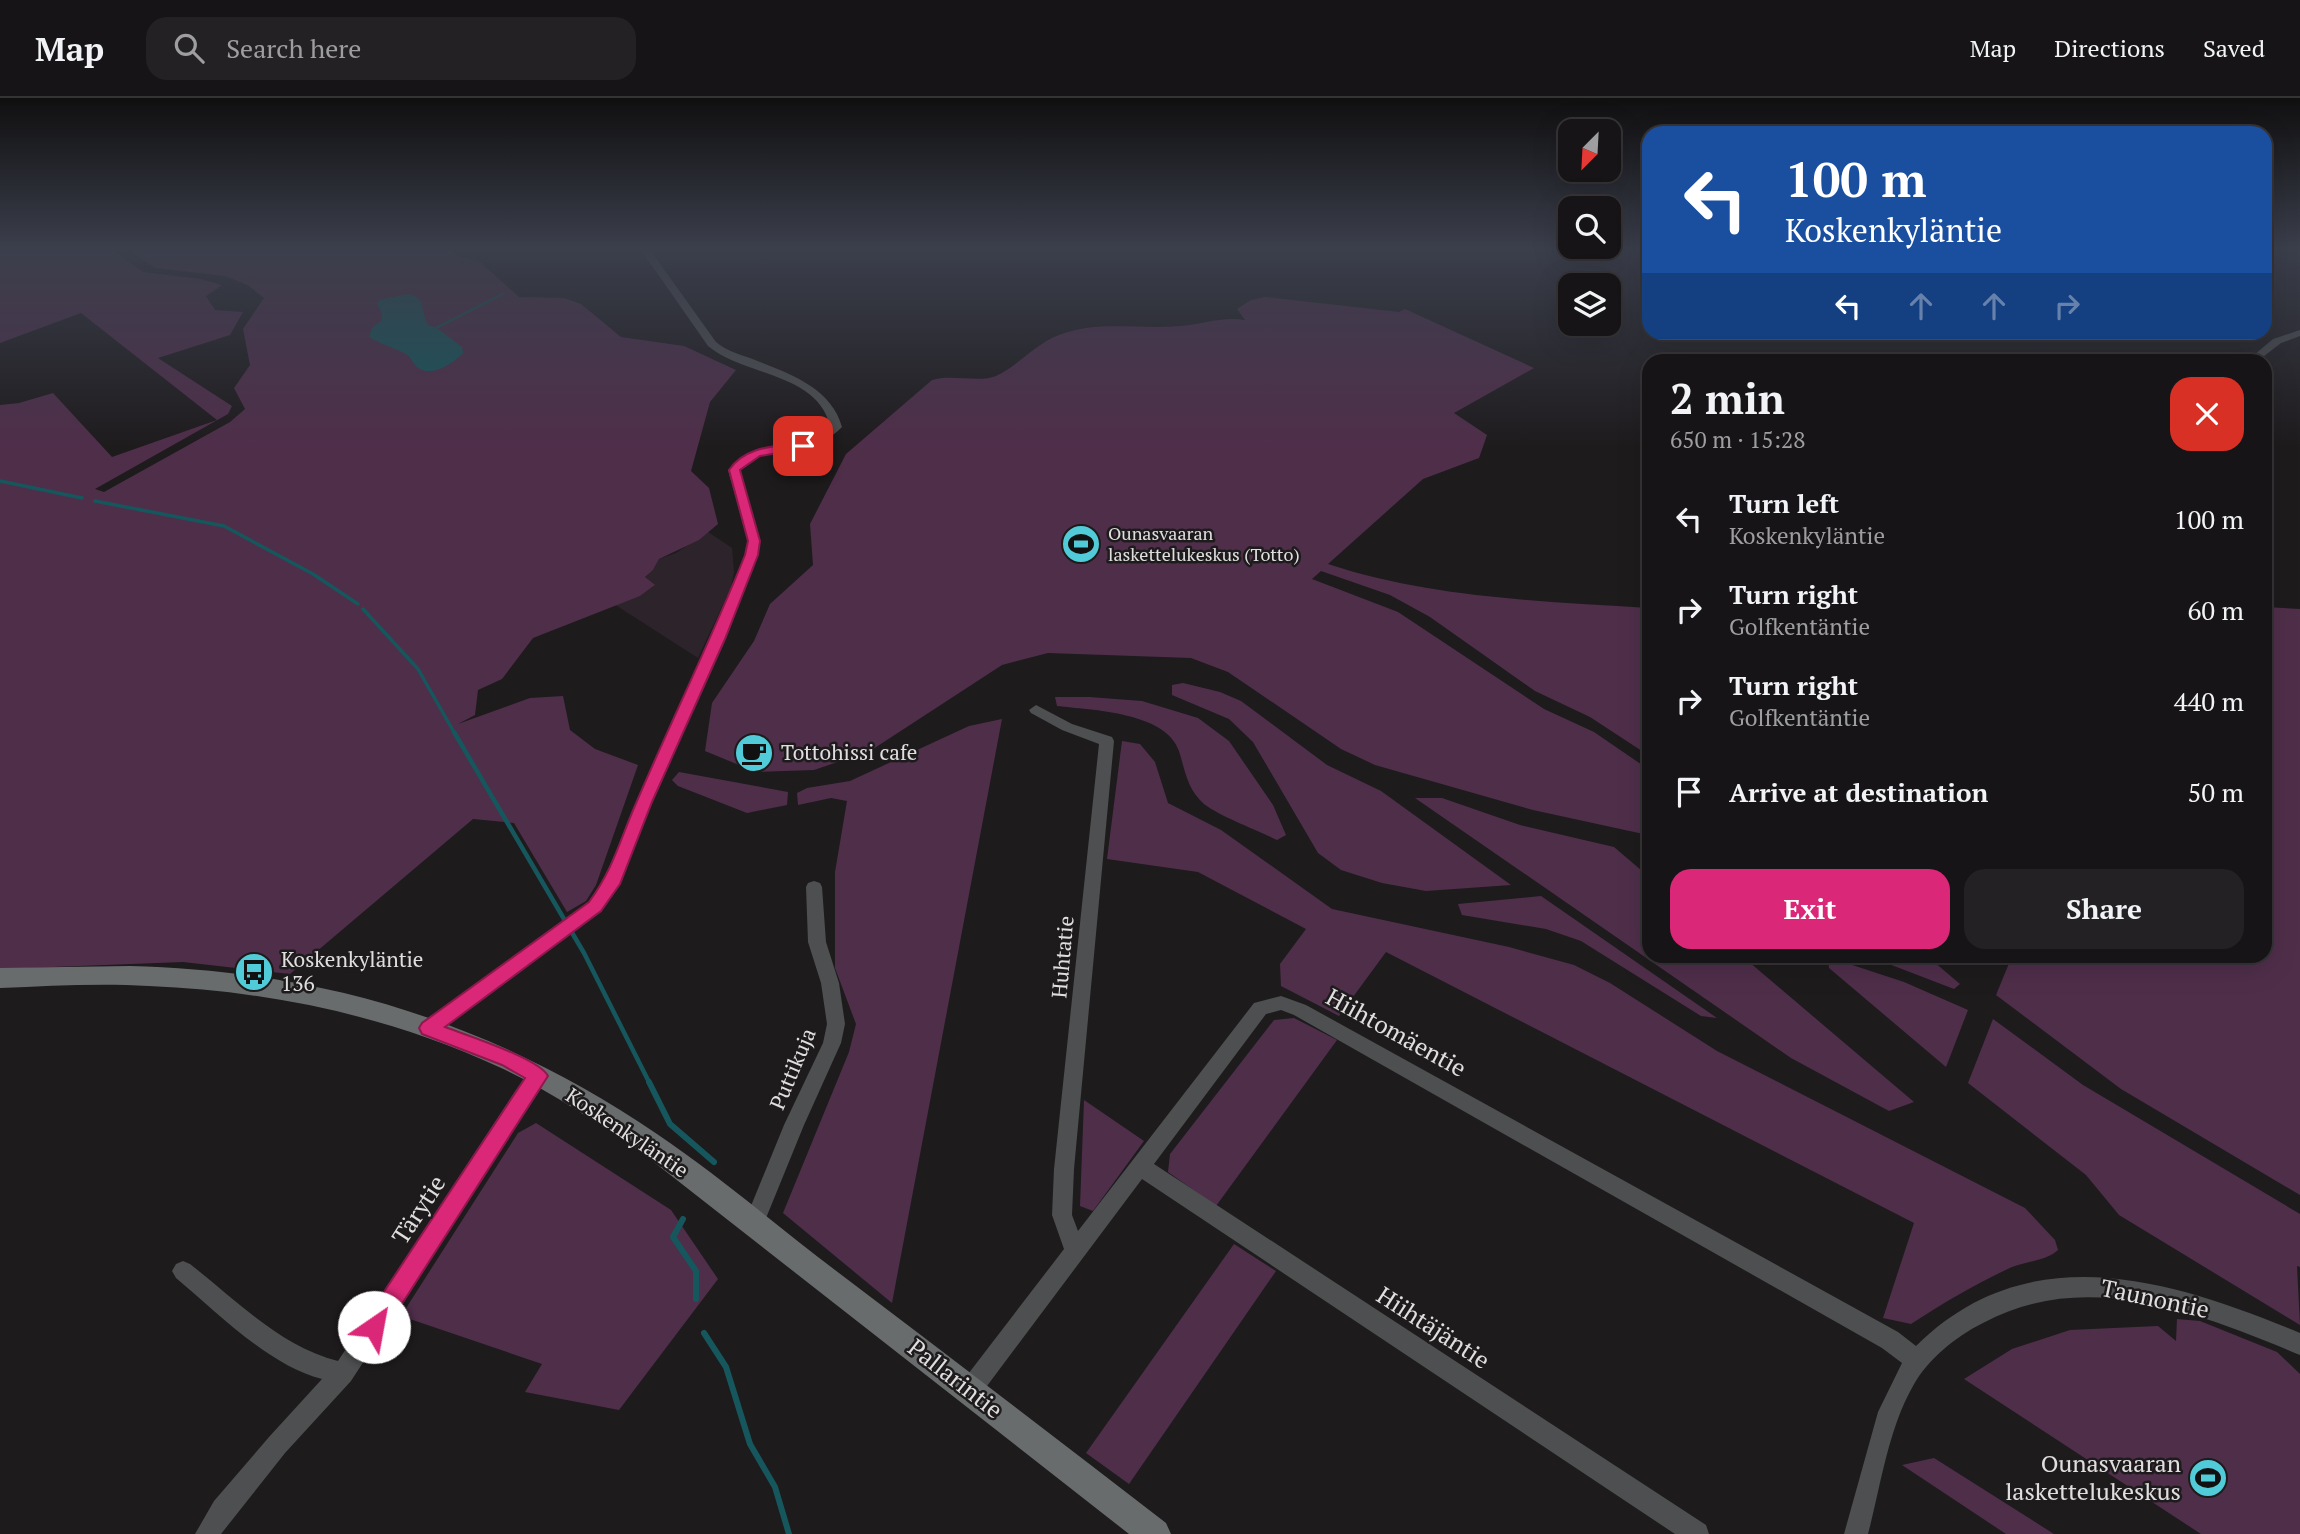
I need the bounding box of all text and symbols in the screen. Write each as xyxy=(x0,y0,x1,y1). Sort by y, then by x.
search box xyxy=(146,17,636,80)
text: Map xyxy=(35,27,104,70)
icon: search xyxy=(170,29,208,67)
text: Search here xyxy=(226,31,361,65)
text: Map xyxy=(1970,32,2016,64)
text: Directions xyxy=(2054,32,2165,64)
text: Saved xyxy=(2203,32,2265,64)
north arrow xyxy=(1558,119,1620,182)
map controls xyxy=(1558,119,1621,336)
text: 100 m xyxy=(1785,146,1927,211)
icon: left xyxy=(1670,154,1761,245)
button: search xyxy=(1558,196,1621,259)
text: Koskenkyläntie xyxy=(1785,209,2002,251)
button: layers xyxy=(1558,273,1621,336)
icon: left xyxy=(1829,287,1867,325)
icon: ahead xyxy=(1902,287,1940,325)
icon: ahead xyxy=(1975,287,2013,325)
icon: right xyxy=(2048,287,2086,325)
text: 2 min xyxy=(1670,370,1785,426)
button: close xyxy=(2170,377,2244,451)
pin xyxy=(773,416,833,476)
text: 650 m · 15:28 xyxy=(1670,424,1805,455)
icon: arrive xyxy=(784,427,822,465)
text: Turn left xyxy=(1729,486,1839,520)
icon: left xyxy=(1670,500,1708,538)
text: 100 m xyxy=(2174,502,2244,536)
text: Koskenkyläntie xyxy=(1729,520,1885,551)
place label: Ounasvaaran laskettelukeskus (Totto) xyxy=(1108,521,1300,566)
sports icon: Ounasvaaran laskettelukeskus (Totto) xyxy=(1060,523,1102,565)
text: Turn right xyxy=(1729,577,1858,611)
icon: right xyxy=(1670,591,1708,629)
text: 60 m xyxy=(2188,593,2244,627)
text: Golfkentäntie xyxy=(1729,611,1870,642)
text: Turn right xyxy=(1729,668,1858,702)
icon: right xyxy=(1670,682,1708,720)
text: 440 m xyxy=(2174,684,2244,718)
text: Golfkentäntie xyxy=(1729,702,1870,733)
cafe icon: Tottohissi cafe xyxy=(733,732,775,774)
place label: Tottohissi cafe xyxy=(781,738,917,766)
icon: arrive xyxy=(1670,773,1708,811)
text: Arrive at destination xyxy=(1729,775,1988,809)
text: 50 m xyxy=(2188,775,2244,809)
button: Exit xyxy=(1670,869,1950,949)
button: Share xyxy=(1964,869,2244,949)
street label: Huhtatie xyxy=(1044,914,1080,999)
place label: Koskenkyläntie 136 xyxy=(281,945,423,997)
bus stop icon: Koskenkyläntie 136 xyxy=(233,951,275,993)
street label: Hiihtomäentie xyxy=(1321,980,1472,1084)
street label: Puttikuja xyxy=(762,1023,822,1114)
street label: Koskenkyläntie xyxy=(561,1081,694,1184)
street label: Tärytie xyxy=(384,1169,452,1250)
street label: Taunontie xyxy=(2098,1271,2212,1325)
street label: Hiihtäjäntie xyxy=(1371,1279,1496,1376)
position arrow xyxy=(337,1290,411,1364)
street label: Pallarintie xyxy=(902,1331,1010,1425)
place label: Ounasvaaran laskettelukeskus xyxy=(2005,1447,2181,1507)
sports icon: Ounasvaaran laskettelukeskus xyxy=(2187,1457,2229,1499)

